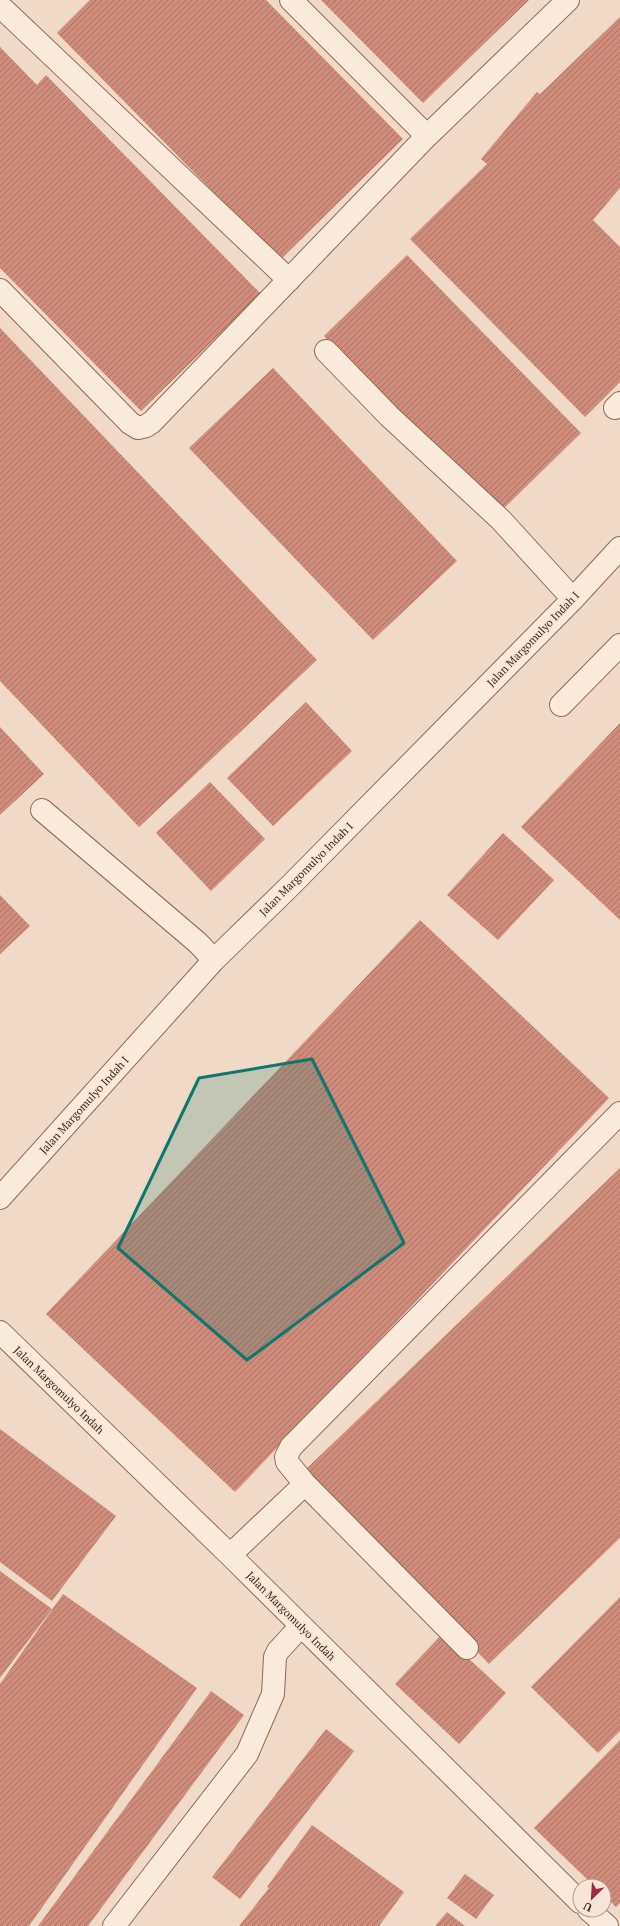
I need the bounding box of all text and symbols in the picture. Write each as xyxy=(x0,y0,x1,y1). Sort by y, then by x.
street label: Jalan Margomulyo Indah I xyxy=(484,588,582,689)
street label: Jalan Margomulyo Indah I xyxy=(256,819,356,919)
street label: Jalan Margomulyo Indah I xyxy=(36,1053,132,1157)
street label: Jalan Margomulyo Indah xyxy=(11,1343,108,1437)
street label: Jalan Margomulyo Indah xyxy=(244,1569,339,1664)
north arrow xyxy=(572,1878,612,1918)
text: U xyxy=(581,1899,594,1915)

